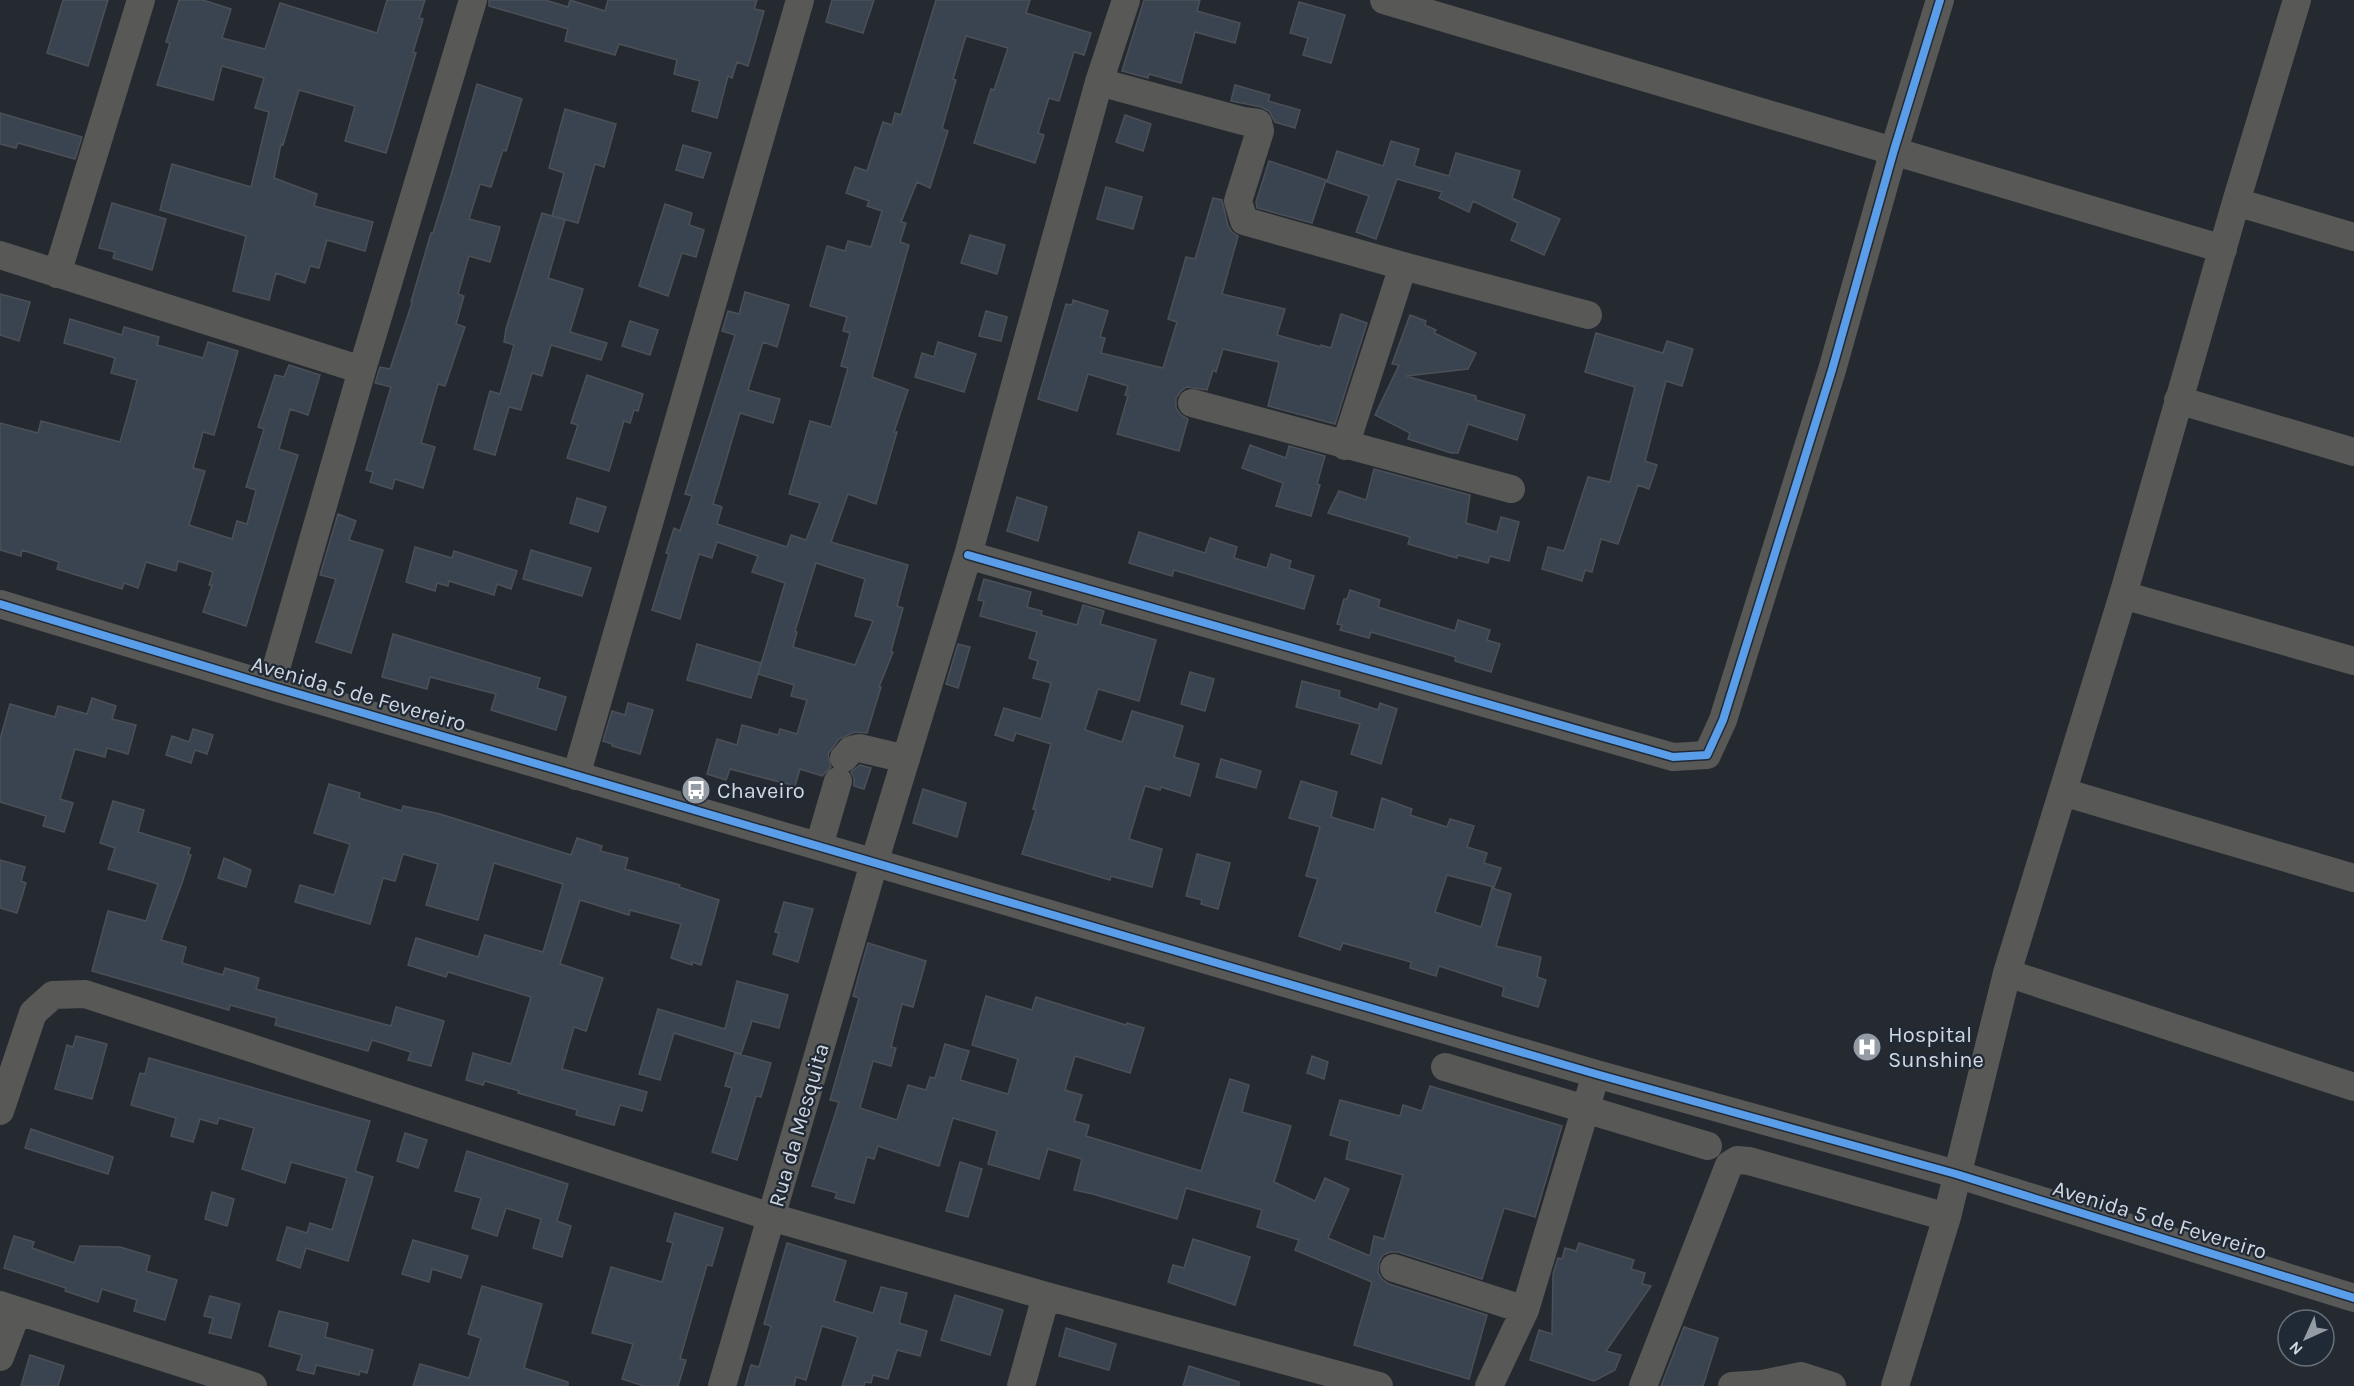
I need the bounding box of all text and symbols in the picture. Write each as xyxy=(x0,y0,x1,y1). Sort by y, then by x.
street label: Avenida 5 de Fevereiro xyxy=(248,651,469,737)
bus stop icon: Chaveiro xyxy=(680,774,712,806)
place label: Chaveiro xyxy=(717,778,805,804)
place label: Hospital Sunshine xyxy=(1888,1022,1984,1073)
hospital icon: Hospital Sunshine xyxy=(1851,1031,1883,1063)
street label: Rua da Mesquita xyxy=(763,1040,835,1210)
street label: Avenida 5 de Fevereiro xyxy=(2050,1175,2270,1265)
north arrow xyxy=(2276,1308,2336,1368)
text: N xyxy=(2285,1337,2307,1359)

